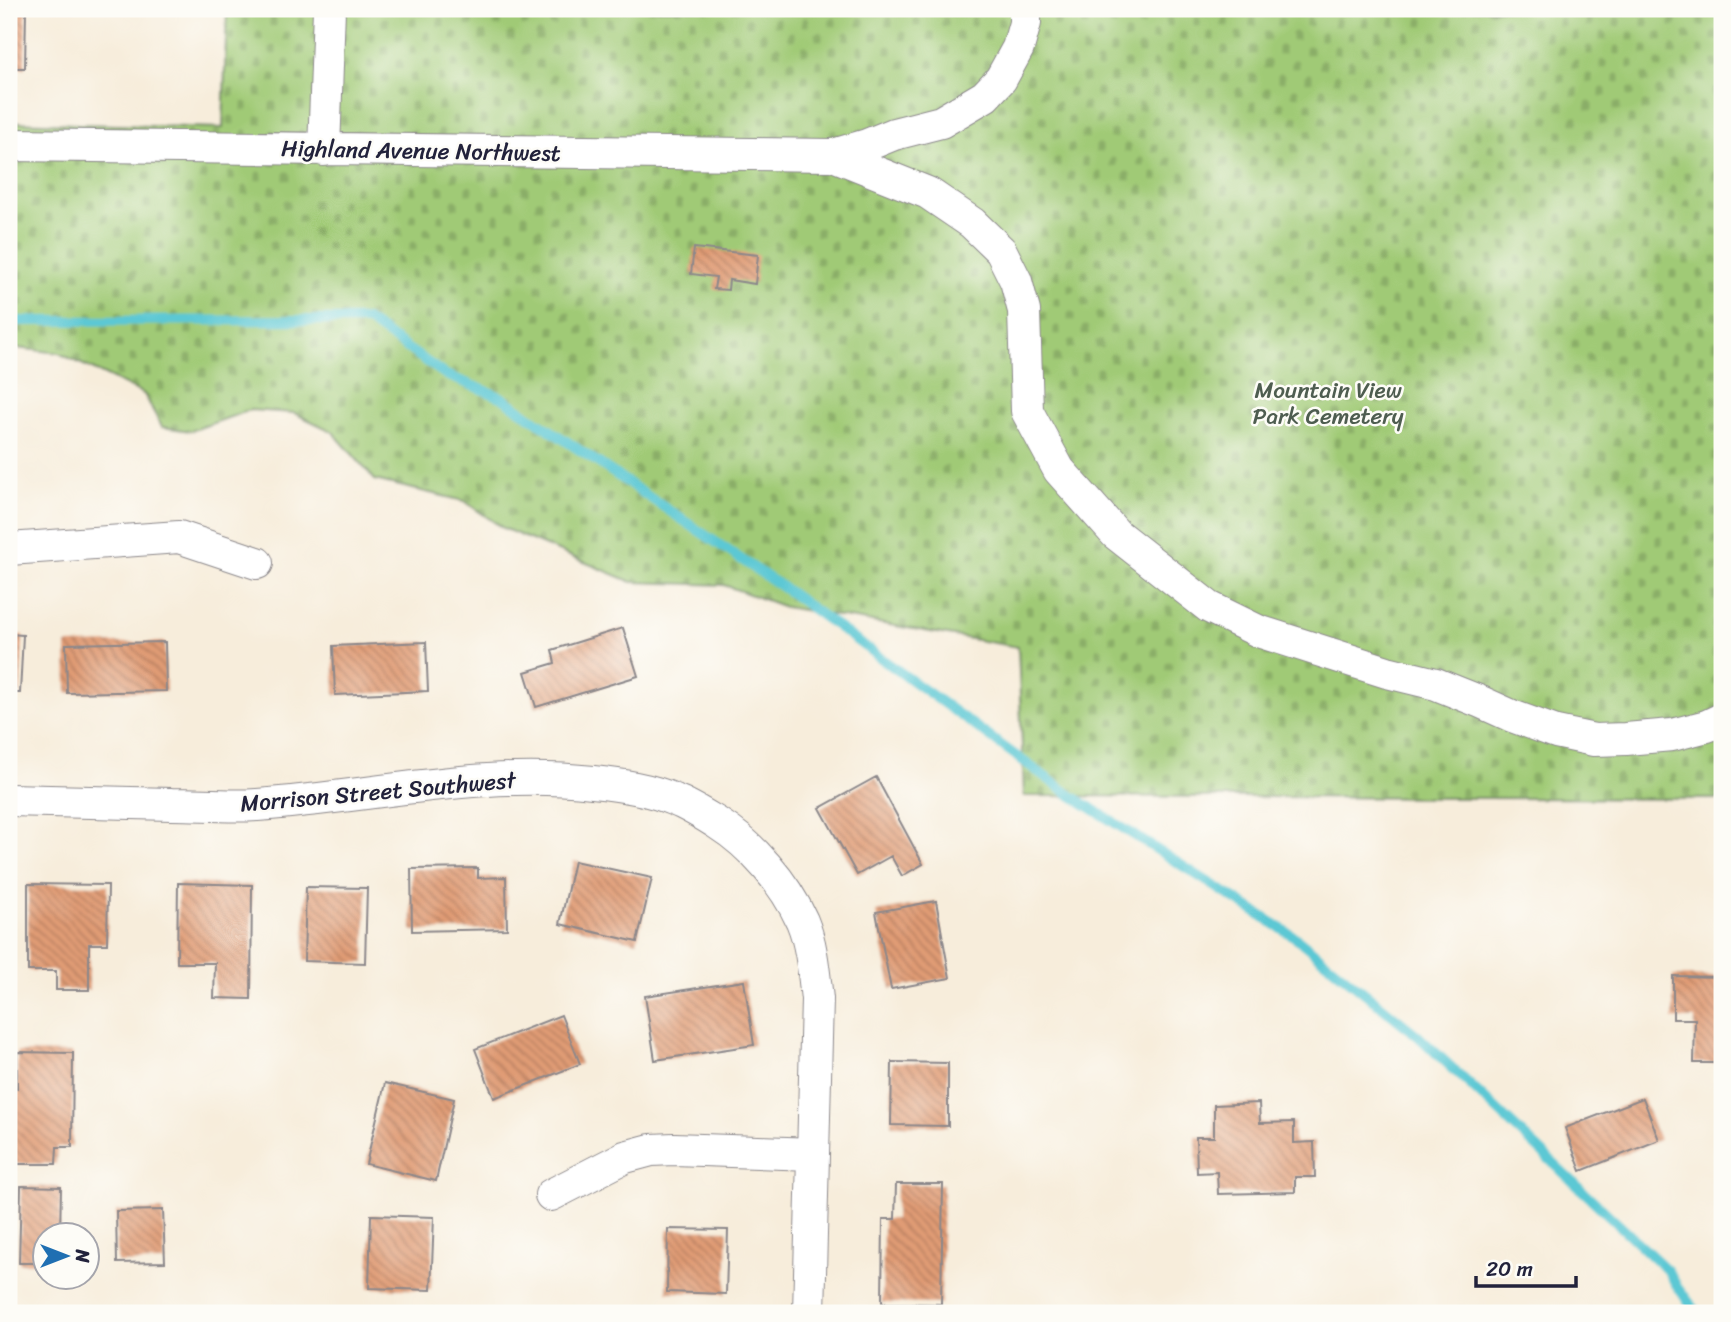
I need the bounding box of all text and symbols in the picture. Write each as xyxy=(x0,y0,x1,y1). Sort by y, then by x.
street label: Highland Avenue Northwest xyxy=(281,128,561,174)
park label: Mountain View Park Cemetery xyxy=(1252,370,1404,437)
street label: Morrison Street Southwest xyxy=(239,759,519,824)
north arrow xyxy=(32,1220,102,1290)
scale bar xyxy=(1476,1245,1575,1289)
text: N xyxy=(66,1248,99,1263)
text: 20 m xyxy=(1486,1250,1533,1288)

